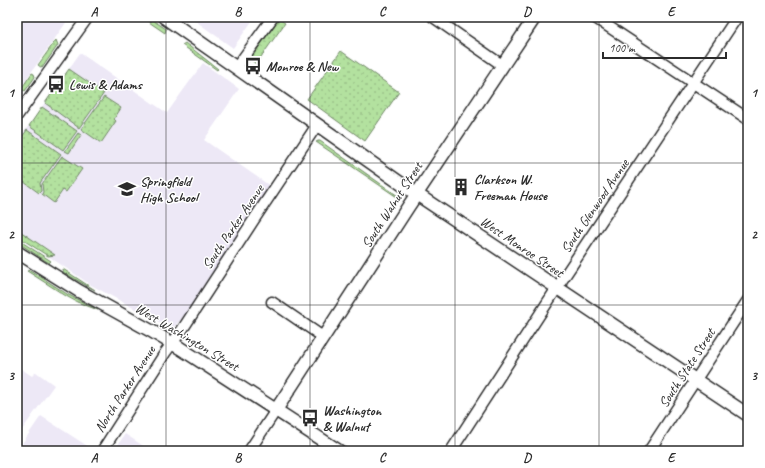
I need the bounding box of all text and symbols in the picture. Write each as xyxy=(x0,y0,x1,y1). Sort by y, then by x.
text: A xyxy=(91,4,99,20)
text: B xyxy=(235,4,243,20)
text: C xyxy=(379,4,387,20)
text: D xyxy=(523,4,532,20)
text: E xyxy=(668,4,677,20)
scale bar xyxy=(603,34,726,60)
text: 100 m xyxy=(609,40,636,56)
bus stop icon: Monroe & New xyxy=(243,56,263,76)
place label: Monroe & New xyxy=(266,58,340,75)
bus stop icon: Lewis & Adams xyxy=(46,74,66,94)
place label: Lewis & Adams xyxy=(69,76,144,93)
text: 1 xyxy=(8,85,16,101)
text: 1 xyxy=(751,85,759,101)
street label: South Glenwood Avenue xyxy=(557,155,633,256)
street label: South Walnut Street xyxy=(358,158,427,251)
place label: Clarkson W. Freeman House xyxy=(474,171,548,204)
place label: Springfield High School xyxy=(140,173,200,206)
building icon: Clarkson W. Freeman House xyxy=(451,177,471,197)
school or university icon: Springfield High School xyxy=(117,179,137,199)
street label: South Parker Avenue xyxy=(198,180,268,273)
street label: West Monroe Street xyxy=(477,213,568,282)
text: 2 xyxy=(8,227,15,243)
text: 2 xyxy=(751,227,758,243)
street label: West Washington Street xyxy=(132,299,243,375)
street label: South State Street xyxy=(655,324,720,411)
street label: North Parker Avenue xyxy=(91,341,160,435)
text: 3 xyxy=(8,368,15,384)
text: 3 xyxy=(751,368,758,384)
place label: Washington & Walnut xyxy=(323,402,383,435)
bus stop icon: Washington & Walnut xyxy=(300,408,320,428)
text: A xyxy=(91,450,99,466)
text: B xyxy=(235,450,243,466)
text: C xyxy=(379,450,387,466)
text: D xyxy=(523,450,532,466)
text: E xyxy=(668,450,677,466)

